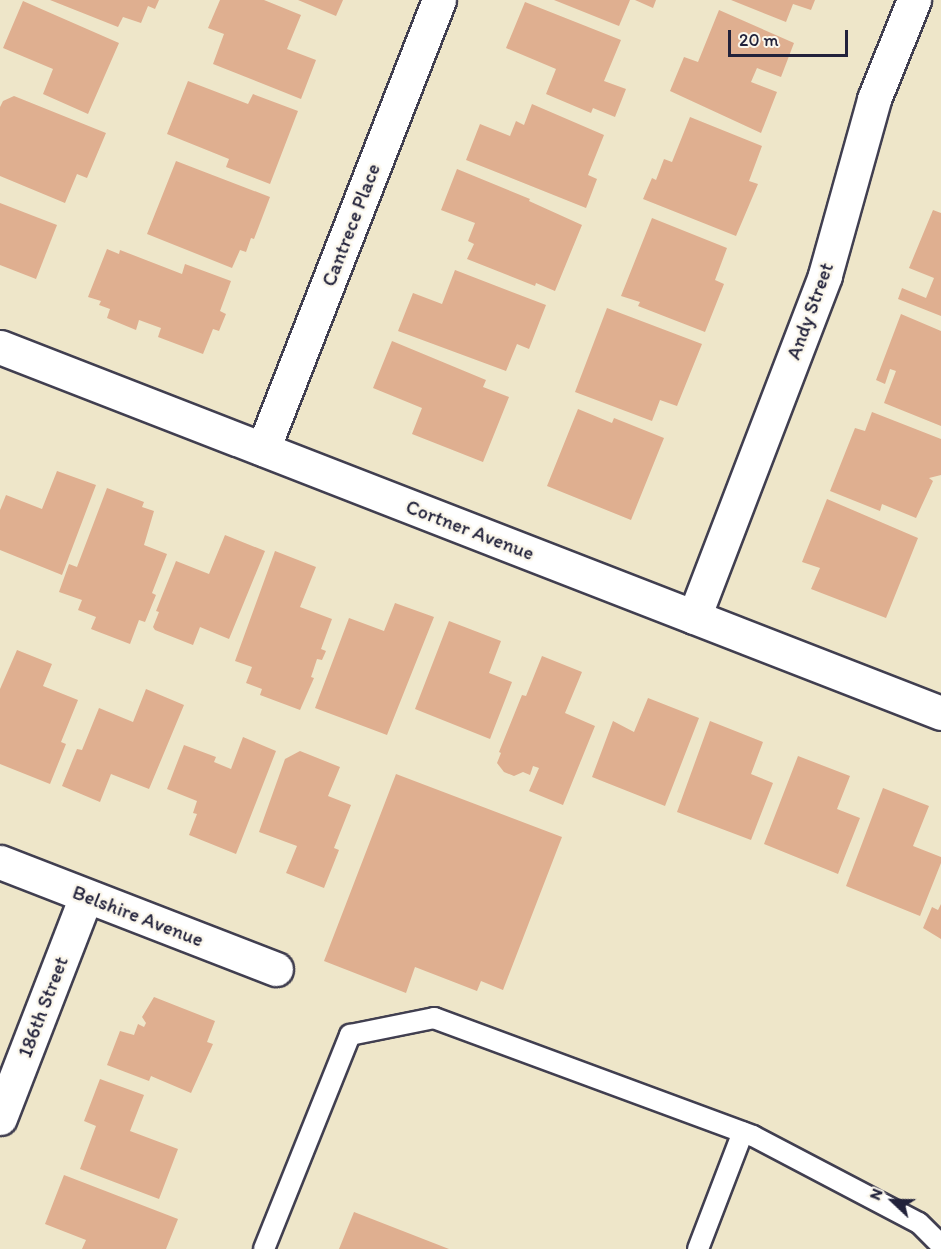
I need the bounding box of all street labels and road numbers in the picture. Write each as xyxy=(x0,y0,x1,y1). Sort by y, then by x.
street label: Cantrece Place xyxy=(317,160,385,290)
street label: Andy Street xyxy=(781,259,839,363)
street label: Cortner Avenue xyxy=(403,495,537,565)
street label: Belshire Avenue xyxy=(70,880,206,952)
street label: 186th Street xyxy=(13,953,73,1061)

